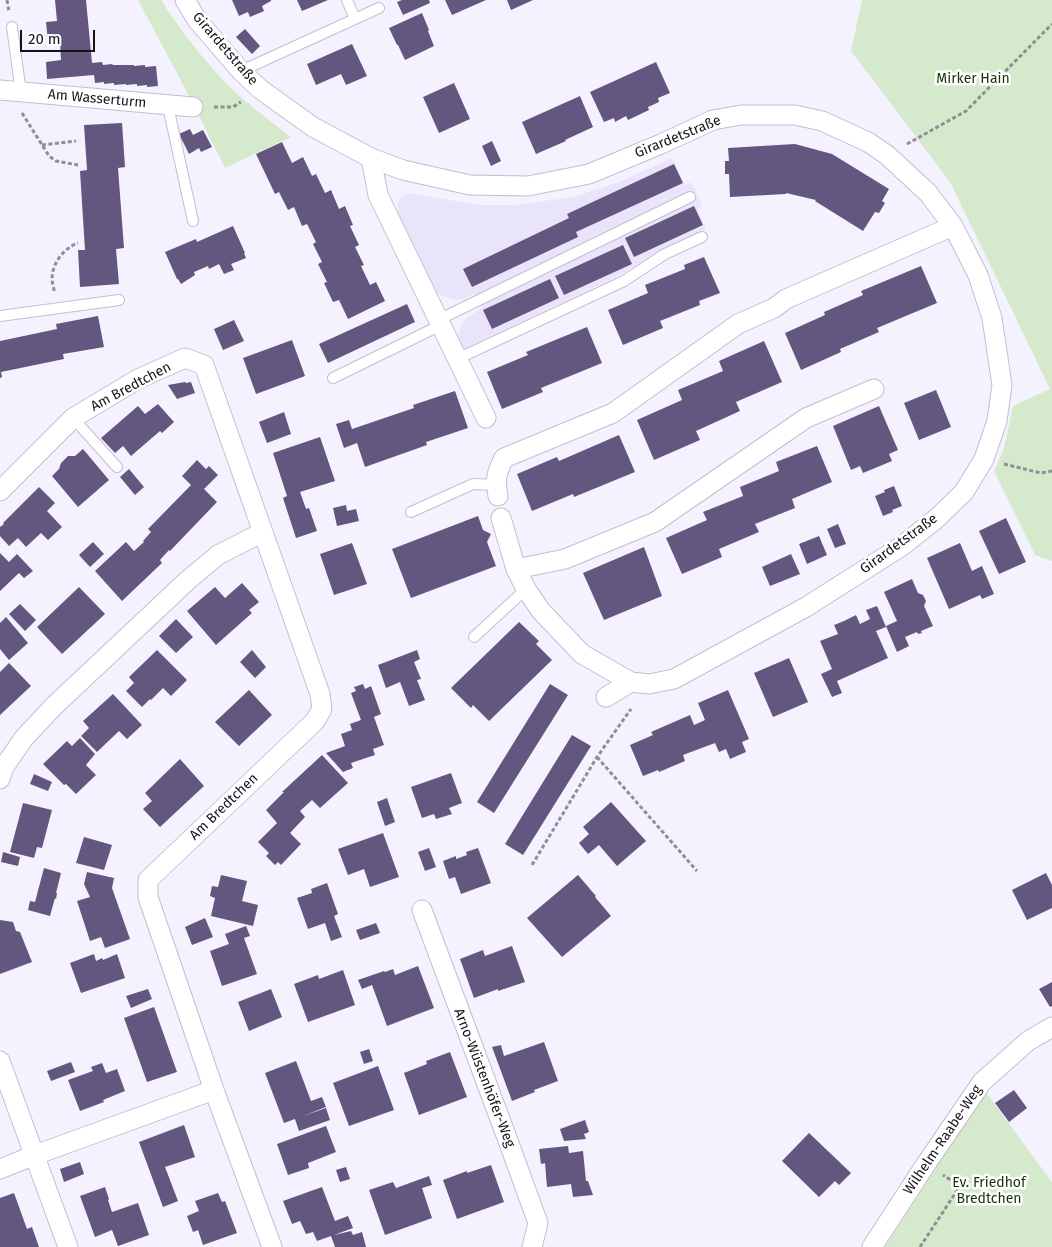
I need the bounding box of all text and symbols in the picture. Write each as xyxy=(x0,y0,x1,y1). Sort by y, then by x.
street label: Girardetstraße xyxy=(189,9,261,89)
scale bar xyxy=(22,20,98,52)
text: 20 m xyxy=(28,30,61,48)
park label: Mirker Hain xyxy=(936,71,1010,87)
street label: Am Wasserturm xyxy=(47,86,147,112)
street label: Girardetstraße xyxy=(632,112,724,162)
street label: Am Bredtchen xyxy=(88,359,174,415)
street label: Girardetstraße xyxy=(857,510,941,578)
street label: Am Bredtchen xyxy=(186,770,262,844)
street label: Arno-Wüstenhöfer-Weg xyxy=(450,1006,518,1150)
street label: Wilhelm-Raabe-Weg xyxy=(900,1082,986,1198)
park label: Ev. Friedhof Bredtchen xyxy=(952,1175,1026,1208)

